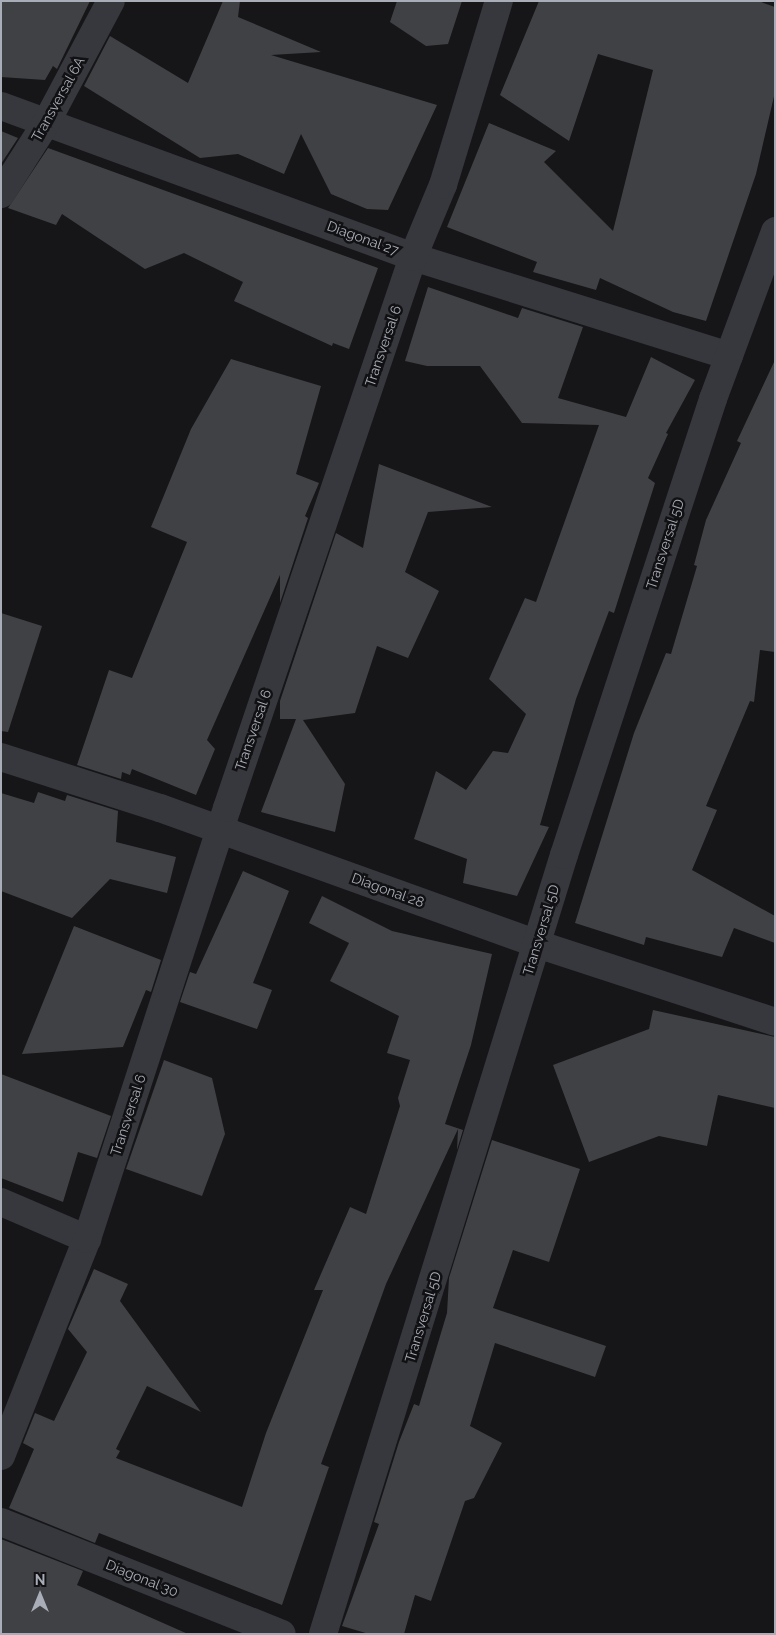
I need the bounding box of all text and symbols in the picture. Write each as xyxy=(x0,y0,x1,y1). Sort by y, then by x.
street label: Transversal 6A xyxy=(28,54,88,144)
street label: Diagonal 27 xyxy=(325,217,401,259)
street label: Transversal 6 xyxy=(361,303,405,389)
street label: Transversal 5D xyxy=(642,497,688,591)
street label: Transversal 6 xyxy=(231,687,275,773)
street label: Diagonal 28 xyxy=(349,869,427,911)
street label: Transversal 5D xyxy=(519,882,563,978)
street label: Transversal 6 xyxy=(107,1072,149,1158)
street label: Transversal 5D xyxy=(401,1269,445,1365)
street label: Diagonal 30 xyxy=(103,1556,181,1600)
north arrow xyxy=(15,1570,65,1620)
text: N xyxy=(35,1572,45,1588)

